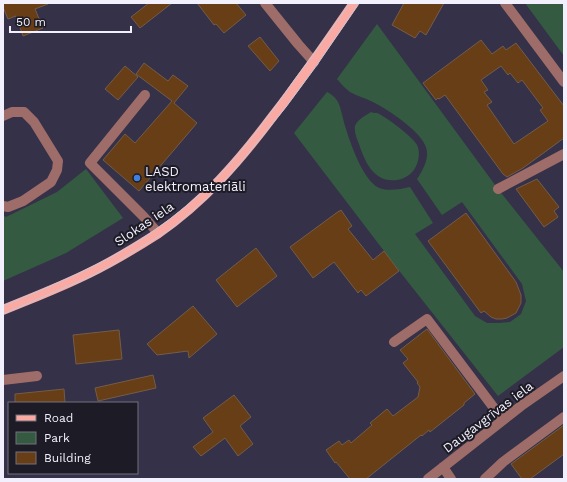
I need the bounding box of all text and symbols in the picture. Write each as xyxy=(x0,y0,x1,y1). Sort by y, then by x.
scale bar xyxy=(10,8,131,34)
text: 50 m xyxy=(16,15,46,29)
place label: LASD elektromateriāli xyxy=(145,164,246,194)
marker: LASD elektromateriāli xyxy=(132,173,142,183)
street label: Slokas iela xyxy=(111,198,177,249)
street label: Daugavgrīvas iela xyxy=(440,378,536,456)
legend xyxy=(8,402,138,474)
text: Road xyxy=(44,411,73,425)
text: Park xyxy=(44,431,70,445)
text: Building xyxy=(44,451,91,465)

